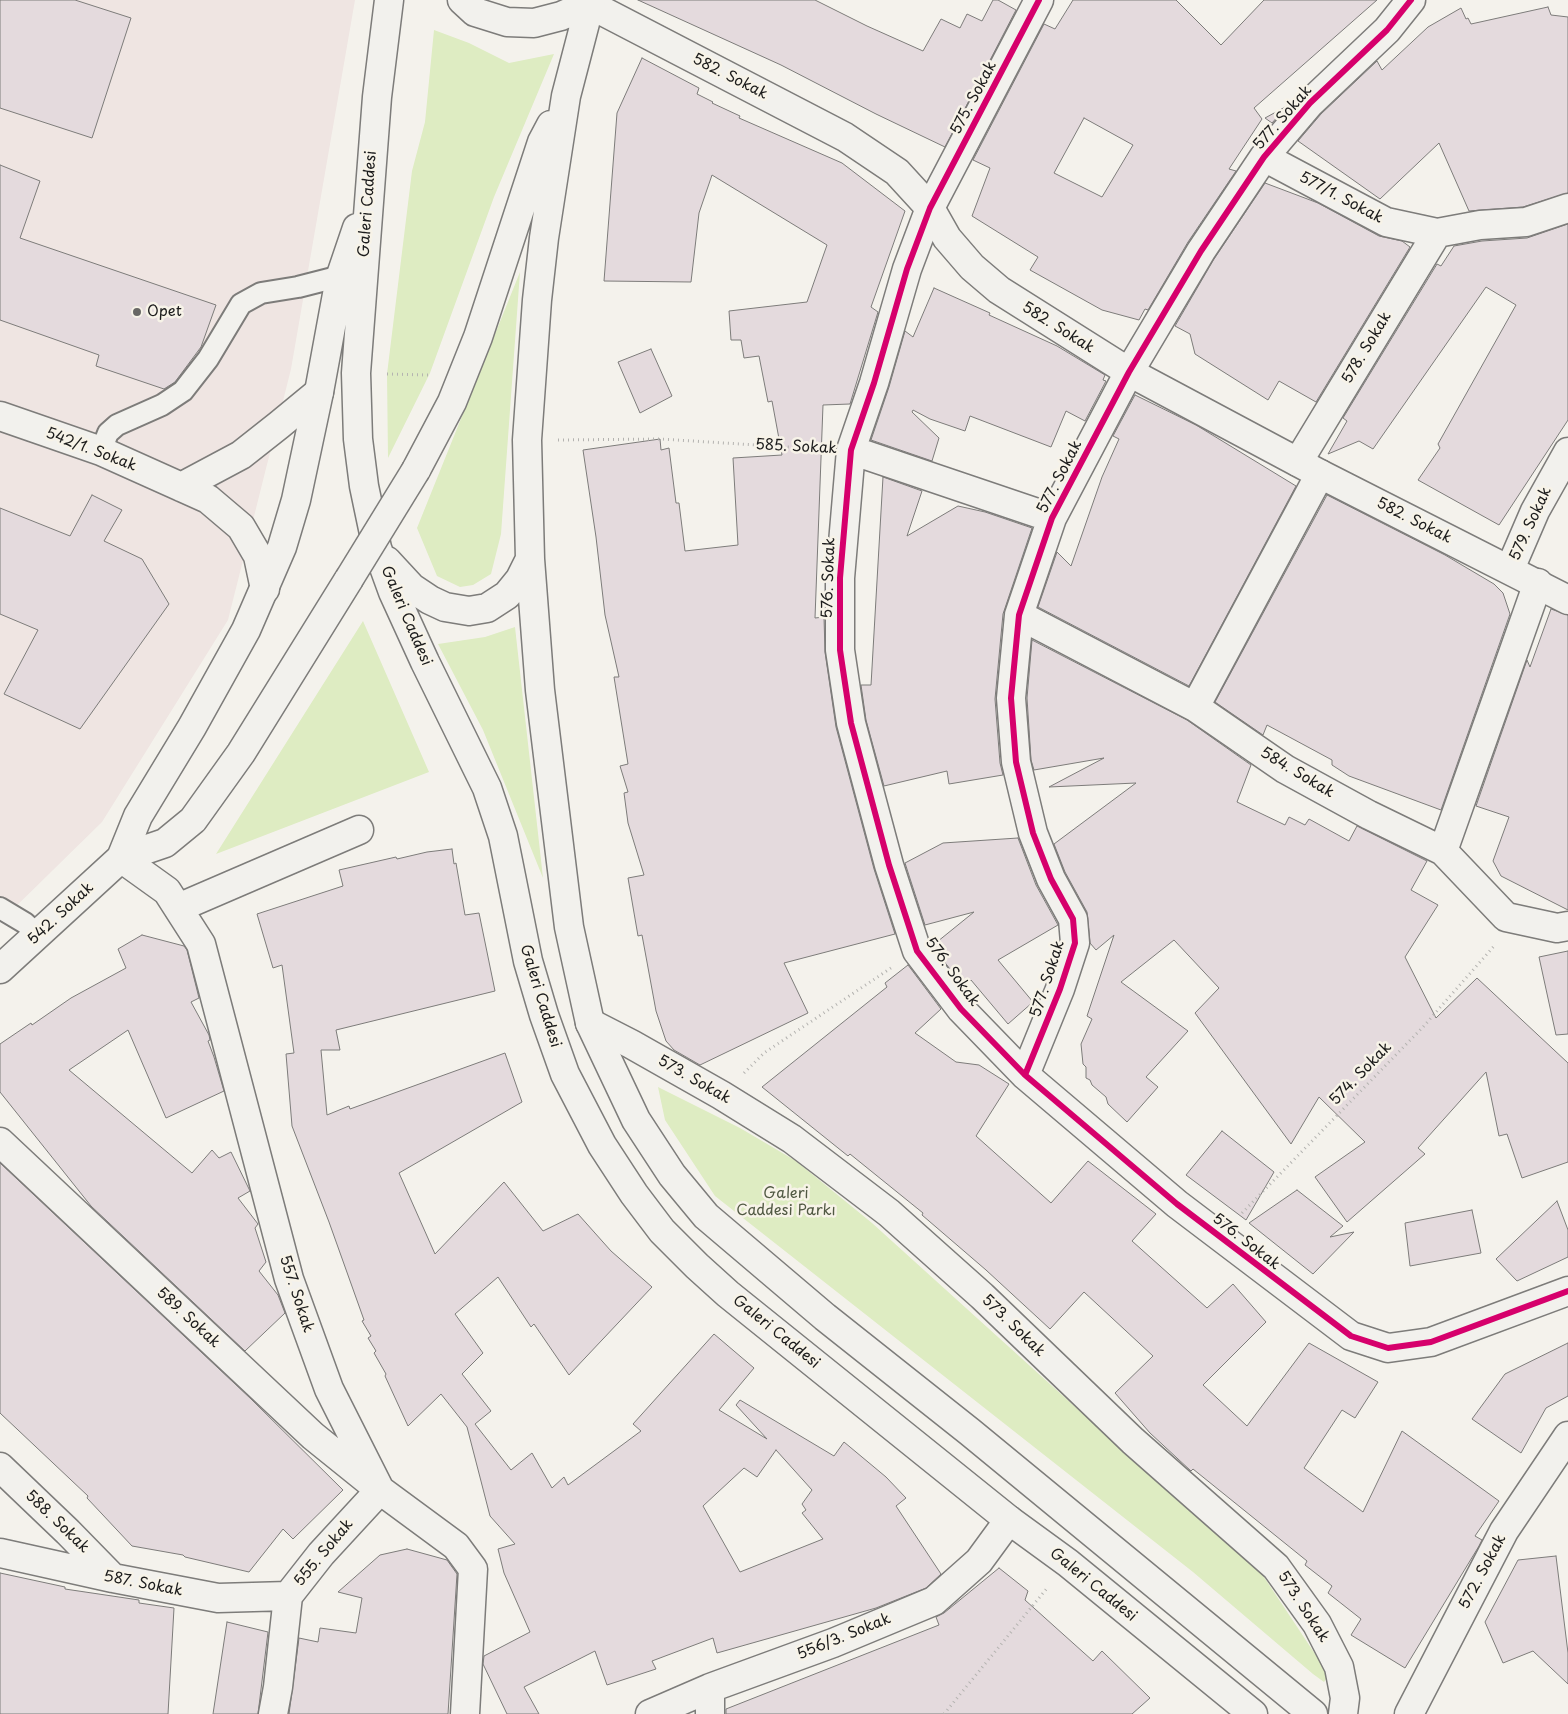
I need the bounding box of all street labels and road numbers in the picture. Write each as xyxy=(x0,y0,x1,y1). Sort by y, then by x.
street label: 582. Sokak xyxy=(689,50,771,104)
street label: 575. Sokak xyxy=(947,58,1001,138)
street label: 577. Sokak xyxy=(1250,82,1316,154)
street label: Galeri Caddesi xyxy=(355,150,381,258)
street label: 577/1. Sokak xyxy=(1296,168,1386,228)
street label: 582. Sokak xyxy=(1018,299,1098,357)
street label: 578. Sokak xyxy=(1338,309,1396,387)
street label: 542/1. Sokak xyxy=(43,424,139,476)
street label: 585. Sokak xyxy=(755,436,837,458)
street label: 577. Sokak xyxy=(1034,437,1086,517)
street label: 579. Sokak xyxy=(1506,484,1556,564)
street label: 582. Sokak xyxy=(1373,494,1455,548)
street label: 576. Sokak xyxy=(819,537,839,619)
street label: Galeri Caddesi xyxy=(377,563,435,669)
street label: 584. Sokak xyxy=(1257,744,1337,802)
street label: 542. Sokak xyxy=(24,879,98,949)
street label: 576. Sokak xyxy=(921,934,983,1010)
street label: 577. Sokak xyxy=(1027,938,1069,1020)
street label: Galeri Caddesi xyxy=(516,942,564,1050)
street label: 574. Sokak xyxy=(1326,1039,1396,1109)
street label: 573. Sokak xyxy=(654,1052,734,1108)
street label: 576. Sokak xyxy=(1209,1210,1283,1274)
street label: 557. Sokak xyxy=(275,1253,317,1335)
street label: 589. Sokak xyxy=(152,1284,224,1352)
street label: Galeri Caddesi xyxy=(729,1291,823,1373)
street label: 573. Sokak xyxy=(978,1291,1048,1361)
street label: 588. Sokak xyxy=(21,1487,93,1557)
street label: 555. Sokak xyxy=(291,1516,357,1590)
street label: 572. Sokak xyxy=(1456,1531,1510,1613)
street label: Galeri Caddesi xyxy=(1046,1544,1140,1626)
street label: 587. Sokak xyxy=(102,1568,184,1600)
street label: 573. Sokak xyxy=(1273,1568,1333,1646)
street label: 556/3. Sokak xyxy=(795,1610,893,1664)

